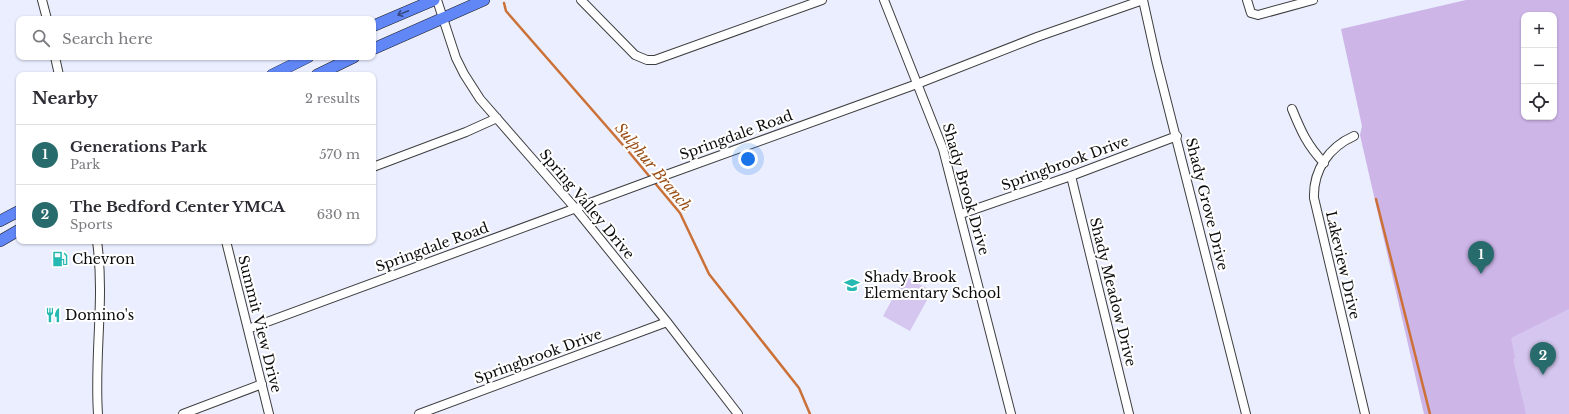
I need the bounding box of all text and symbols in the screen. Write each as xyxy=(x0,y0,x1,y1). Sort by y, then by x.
one-way arrow xyxy=(398,9,410,17)
map controls xyxy=(1521,12,1557,120)
button: + xyxy=(1521,12,1557,48)
search box xyxy=(16,16,376,60)
icon: search xyxy=(30,27,52,49)
text: Search here xyxy=(62,29,153,48)
button: − xyxy=(1521,48,1557,84)
button: locate xyxy=(1521,84,1557,120)
text: Nearby xyxy=(32,88,98,109)
text: 2 results xyxy=(305,90,360,107)
street label: Springdale Road xyxy=(677,106,795,164)
water label: Sulphur Branch xyxy=(611,119,696,215)
street label: Shady Brook Drive xyxy=(939,121,993,257)
street label: Springbrook Drive xyxy=(999,132,1131,194)
street label: Shady Grove Drive xyxy=(1182,136,1232,272)
text: Generations Park xyxy=(70,137,207,156)
street label: Spring Valley Drive xyxy=(536,145,638,263)
text: 1 xyxy=(42,146,48,163)
text: 570 m xyxy=(319,146,360,163)
your location xyxy=(738,149,758,169)
text: Park xyxy=(70,156,100,173)
text: The Bedford Center YMCA xyxy=(70,197,285,216)
text: 2 xyxy=(41,206,49,223)
text: 630 m xyxy=(317,206,360,223)
street label: Lakeview Drive xyxy=(1322,209,1364,321)
text: Sports xyxy=(70,216,113,233)
street label: Shady Meadow Drive xyxy=(1086,216,1140,368)
street label: Springdale Road xyxy=(373,218,491,276)
pin: 1 xyxy=(1468,241,1494,274)
fuel station icon: Chevron xyxy=(51,250,69,268)
place label: Chevron xyxy=(72,250,135,268)
street label: Summit View Drive xyxy=(234,253,286,395)
place label: Shady Brook Elementary School xyxy=(864,268,1001,302)
school or university icon: Shady Brook Elementary School xyxy=(843,276,861,294)
restaurant icon: Domino's xyxy=(44,306,62,324)
place label: Domino's xyxy=(65,306,134,324)
street label: Springbrook Drive xyxy=(472,325,604,387)
pin: 2 xyxy=(1530,342,1556,375)

